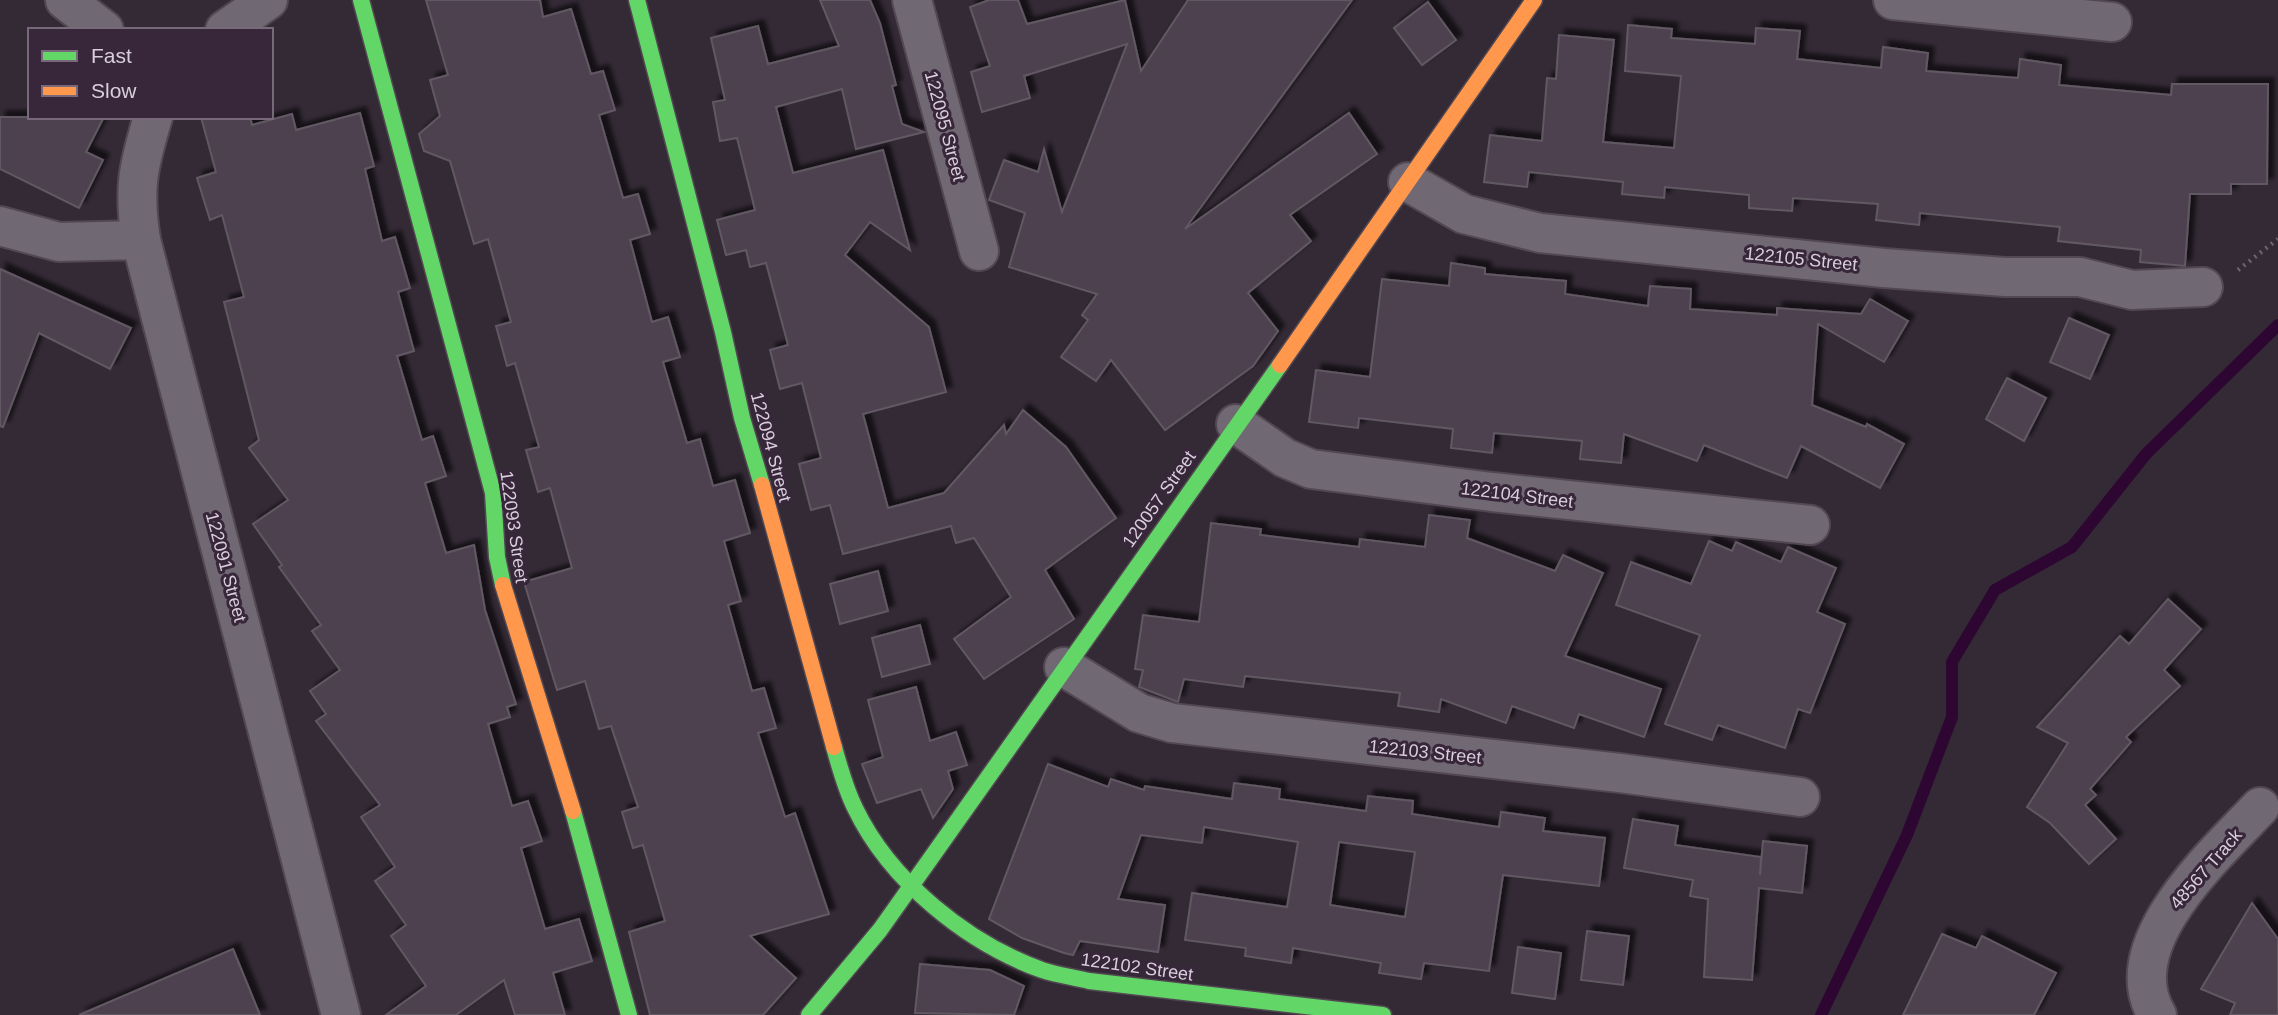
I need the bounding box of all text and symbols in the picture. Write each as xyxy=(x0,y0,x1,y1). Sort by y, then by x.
legend xyxy=(28,28,273,119)
text: Fast xyxy=(91,44,132,67)
street label: 122095 Street xyxy=(921,69,969,183)
text: Slow xyxy=(91,79,137,102)
street label: 122105 Street xyxy=(1744,243,1858,275)
street label: 122094 Street xyxy=(747,390,795,504)
street label: 120057 Street xyxy=(1118,447,1200,551)
street label: 122093 Street xyxy=(496,470,532,584)
street label: 122104 Street xyxy=(1460,478,1574,512)
street label: 122091 Street xyxy=(202,510,250,624)
street label: 122103 Street xyxy=(1368,736,1482,768)
street label: 48567 Track xyxy=(2166,824,2247,913)
street label: 122102 Street xyxy=(1080,949,1194,985)

